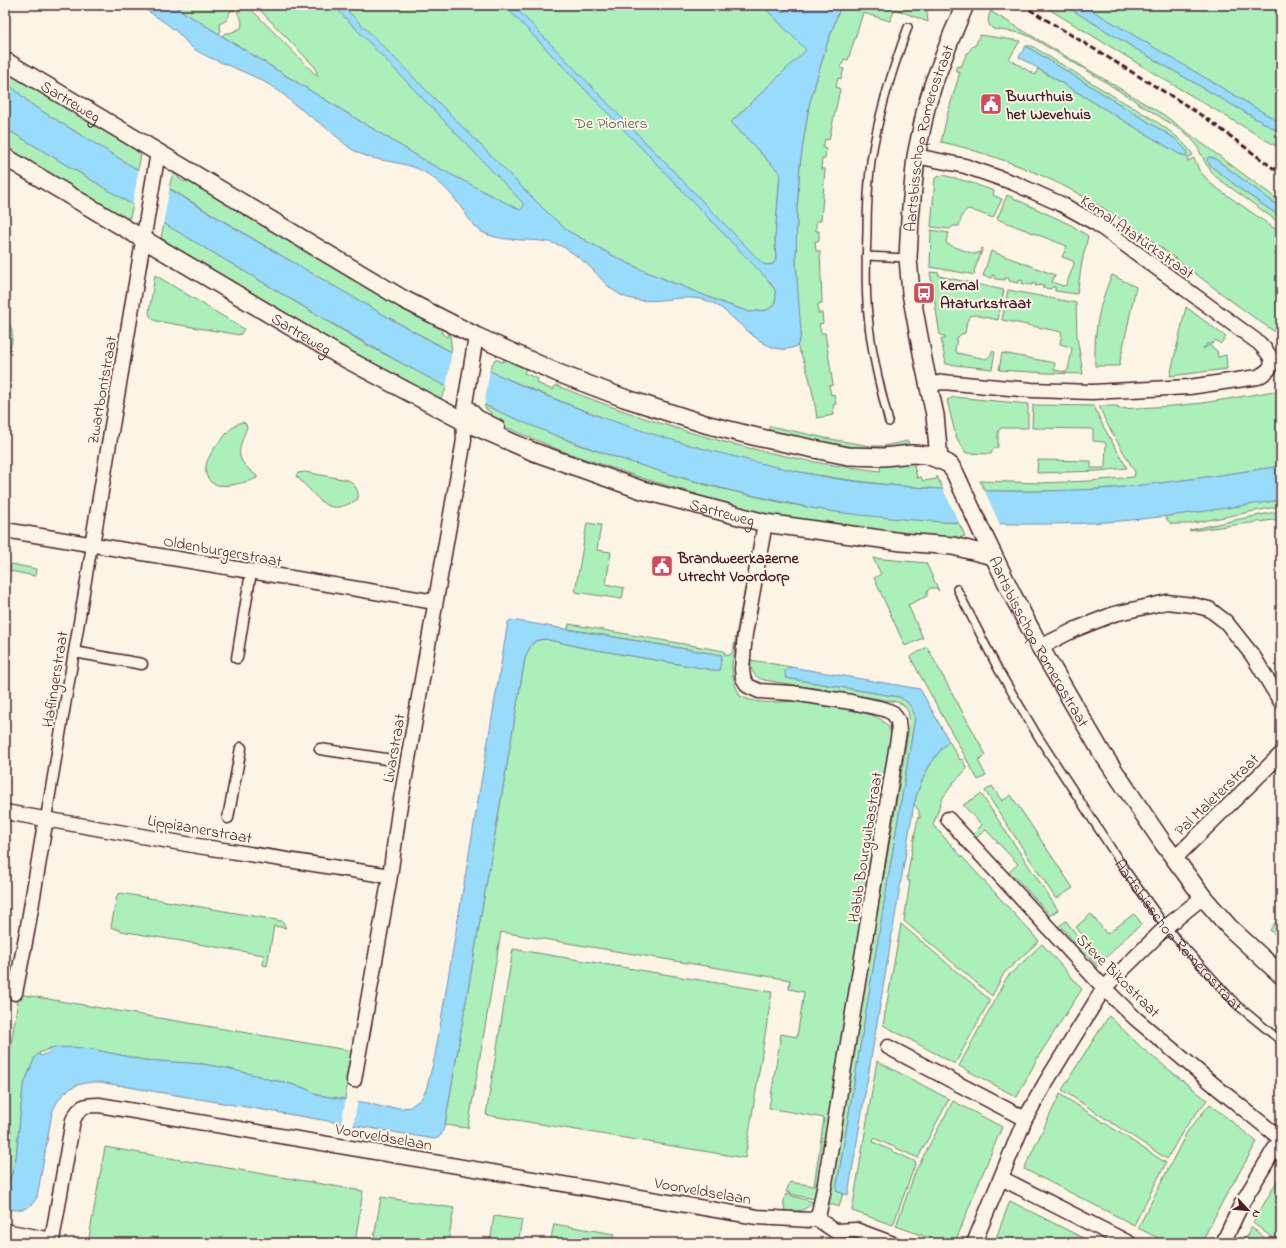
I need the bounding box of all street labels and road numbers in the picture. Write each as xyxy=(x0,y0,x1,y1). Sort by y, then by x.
street label: Aartsbisschop Romerostraat xyxy=(899,41,961,232)
street label: Sartreweg xyxy=(35,75,105,130)
street label: Kemal Atatürkstraat xyxy=(1075,189,1199,286)
street label: Sartreweg xyxy=(266,308,335,362)
street label: Zwartbontstraat xyxy=(82,334,124,446)
street label: Sartreweg xyxy=(687,493,757,534)
street label: Oldenburgerstraat xyxy=(161,530,285,574)
street label: Aartsbisschop Romerostraat xyxy=(981,553,1095,733)
street label: Haflingerstraat xyxy=(37,629,76,729)
street label: Livarstraat xyxy=(377,711,413,785)
street label: Pal Maleterstraat xyxy=(1169,748,1266,842)
street label: Habib Bourguibastraat xyxy=(842,770,890,924)
street label: Lippizanerstraat xyxy=(146,809,254,851)
street label: Aartsbisschop Romerostraat xyxy=(1107,855,1247,1019)
street label: Steve Bikostraat xyxy=(1070,929,1166,1024)
street label: Voorveldselaan xyxy=(332,1117,434,1158)
street label: Voorveldselaan xyxy=(651,1171,753,1212)

